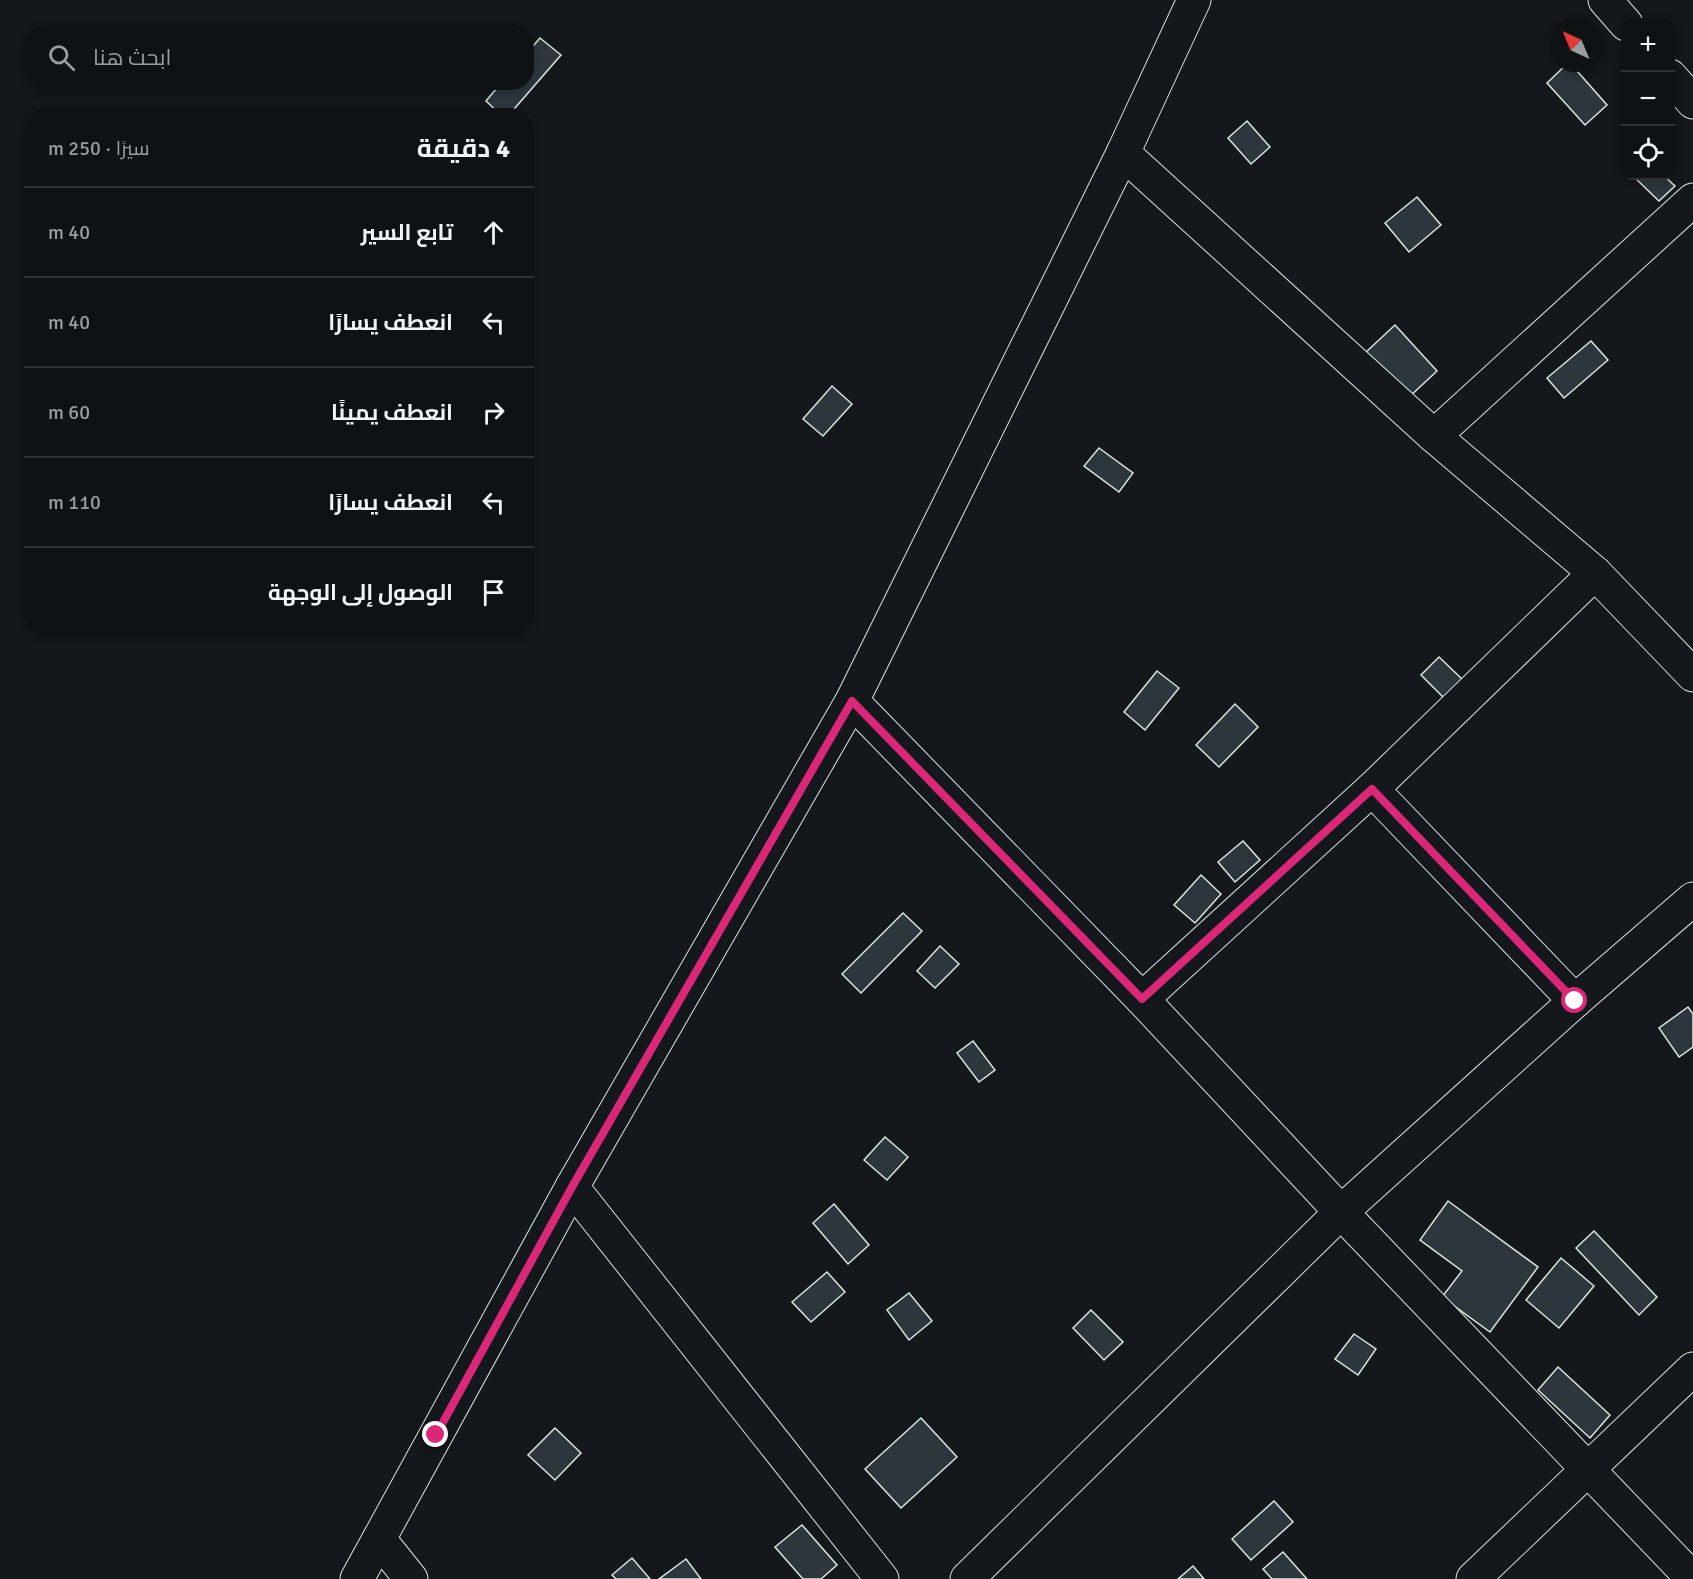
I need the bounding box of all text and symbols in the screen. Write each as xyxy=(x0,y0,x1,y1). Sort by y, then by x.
north arrow xyxy=(1549,18,1603,72)
map controls xyxy=(1621,18,1675,180)
button: + xyxy=(1621,18,1675,72)
search box xyxy=(24,24,534,90)
icon: search xyxy=(45,41,78,74)
text: ابحث هنا xyxy=(93,44,171,71)
button: − xyxy=(1621,72,1675,126)
button: locate xyxy=(1621,126,1675,180)
text: 4 دقيقة xyxy=(417,133,510,165)
text: سيرًا · 250 m xyxy=(48,136,149,161)
icon: ahead xyxy=(477,216,510,249)
text: تابع السير xyxy=(361,219,453,246)
text: 40 m xyxy=(48,220,90,245)
icon: left xyxy=(477,306,510,339)
text: انعطف يسارًا xyxy=(328,309,453,336)
text: 40 m xyxy=(48,310,90,335)
icon: right xyxy=(477,396,510,429)
text: انعطف يمينًا xyxy=(331,399,453,426)
text: 60 m xyxy=(48,400,90,425)
icon: left xyxy=(477,486,510,519)
text: انعطف يسارًا xyxy=(328,489,453,516)
text: 110 m xyxy=(48,490,101,515)
icon: arrive xyxy=(477,576,510,609)
text: الوصول إلى الوجهة xyxy=(268,579,453,606)
route start xyxy=(1561,987,1587,1013)
route end xyxy=(422,1421,448,1447)

